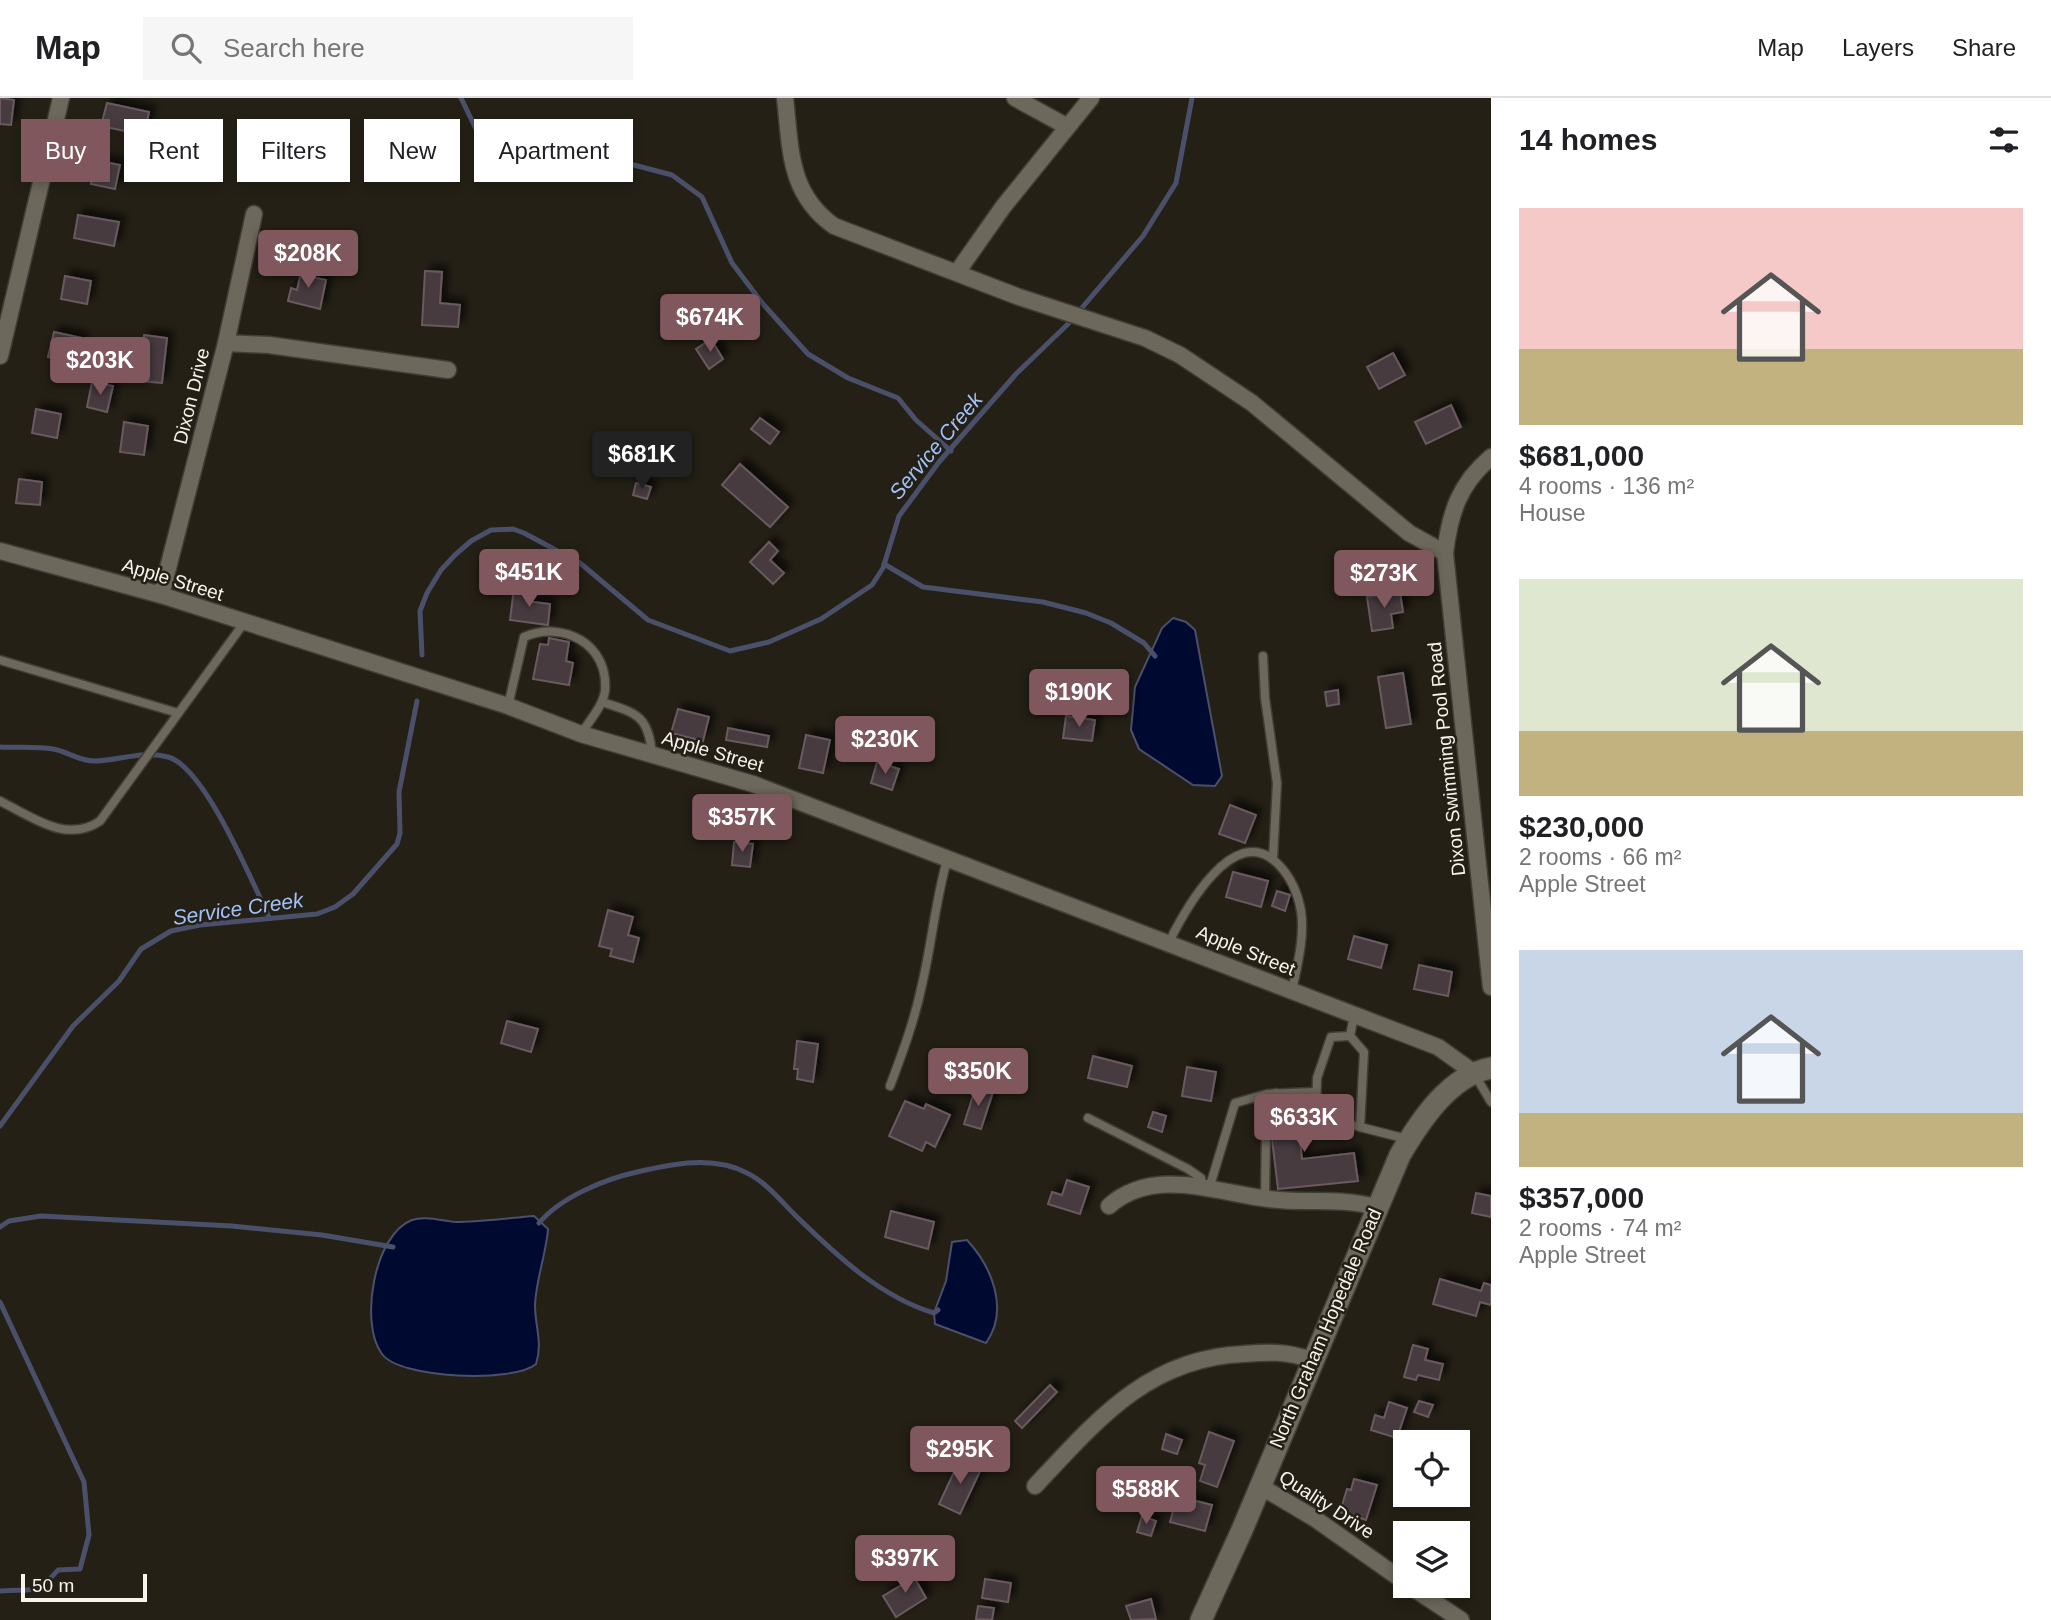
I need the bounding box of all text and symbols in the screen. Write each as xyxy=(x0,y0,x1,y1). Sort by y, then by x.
search box xyxy=(143,17,633,80)
text: Map xyxy=(35,29,101,66)
icon: search xyxy=(167,29,205,67)
text: Search here xyxy=(223,33,365,63)
text: Map xyxy=(1757,34,1804,61)
text: Layers xyxy=(1842,34,1914,61)
text: Share xyxy=(1952,34,2016,61)
chip: Buy xyxy=(21,119,110,182)
chip: Rent xyxy=(124,119,223,182)
chip: Filters xyxy=(237,119,350,182)
chip: New xyxy=(364,119,460,182)
chip: Apartment xyxy=(474,119,633,182)
icon: filters xyxy=(1985,121,2023,159)
text: 14 homes xyxy=(1519,123,1657,156)
pin: $208K xyxy=(259,230,357,290)
text: $208K xyxy=(274,240,342,266)
icon: home xyxy=(1708,254,1834,380)
pin: $674K xyxy=(661,294,759,354)
text: $674K xyxy=(676,304,744,330)
pin: $203K xyxy=(51,338,149,397)
street label: Dixon Drive xyxy=(169,346,214,446)
text: $203K xyxy=(66,347,134,373)
water label: Service Creek xyxy=(884,387,988,504)
pin: $681K xyxy=(593,432,691,491)
text: $681,000 xyxy=(1519,439,1644,472)
text: $681K xyxy=(608,441,676,467)
text: 4 rooms · 136 m² xyxy=(1519,473,1694,499)
text: House xyxy=(1519,500,1585,526)
pin: $451K xyxy=(480,550,578,609)
pin: $273K xyxy=(1335,550,1433,610)
street label: Apple Street xyxy=(120,554,227,605)
text: $451K xyxy=(495,559,563,585)
text: $273K xyxy=(1350,560,1418,586)
icon: home xyxy=(1708,625,1834,751)
street label: Dixon Swimming Pool Road xyxy=(1424,641,1469,877)
pin: $190K xyxy=(1030,670,1128,729)
text: $190K xyxy=(1045,679,1113,705)
pin: $230K xyxy=(836,716,934,776)
text: $230K xyxy=(851,726,919,752)
street label: Apple Street xyxy=(660,727,767,776)
pin: $357K xyxy=(693,794,791,854)
text: $357K xyxy=(708,804,776,830)
text: $230,000 xyxy=(1519,810,1644,843)
text: 2 rooms · 66 m² xyxy=(1519,844,1681,870)
text: Apple Street xyxy=(1519,871,1646,897)
water label: Service Creek xyxy=(171,888,306,929)
street label: Apple Street xyxy=(1193,921,1299,980)
icon: home xyxy=(1708,996,1834,1122)
pin: $350K xyxy=(929,1048,1027,1108)
text: $350K xyxy=(944,1058,1012,1084)
pin: $633K xyxy=(1255,1094,1353,1154)
text: $633K xyxy=(1270,1104,1338,1130)
text: $357,000 xyxy=(1519,1181,1644,1214)
street label: North Graham Hopedale Road xyxy=(1265,1205,1385,1451)
text: 2 rooms · 74 m² xyxy=(1519,1215,1681,1241)
text: Apple Street xyxy=(1519,1242,1646,1268)
pin: $295K xyxy=(911,1426,1009,1486)
map controls xyxy=(1393,1430,1470,1598)
button: locate xyxy=(1393,1430,1470,1507)
text: $295K xyxy=(926,1436,994,1462)
pin: $588K xyxy=(1097,1466,1195,1526)
street label: Quality Drive xyxy=(1275,1466,1378,1543)
text: $588K xyxy=(1112,1476,1180,1502)
button: layers xyxy=(1393,1521,1470,1598)
pin: $397K xyxy=(856,1536,954,1595)
text: $397K xyxy=(871,1545,939,1571)
scale bar xyxy=(21,1571,147,1603)
text: 50 m xyxy=(32,1575,74,1596)

